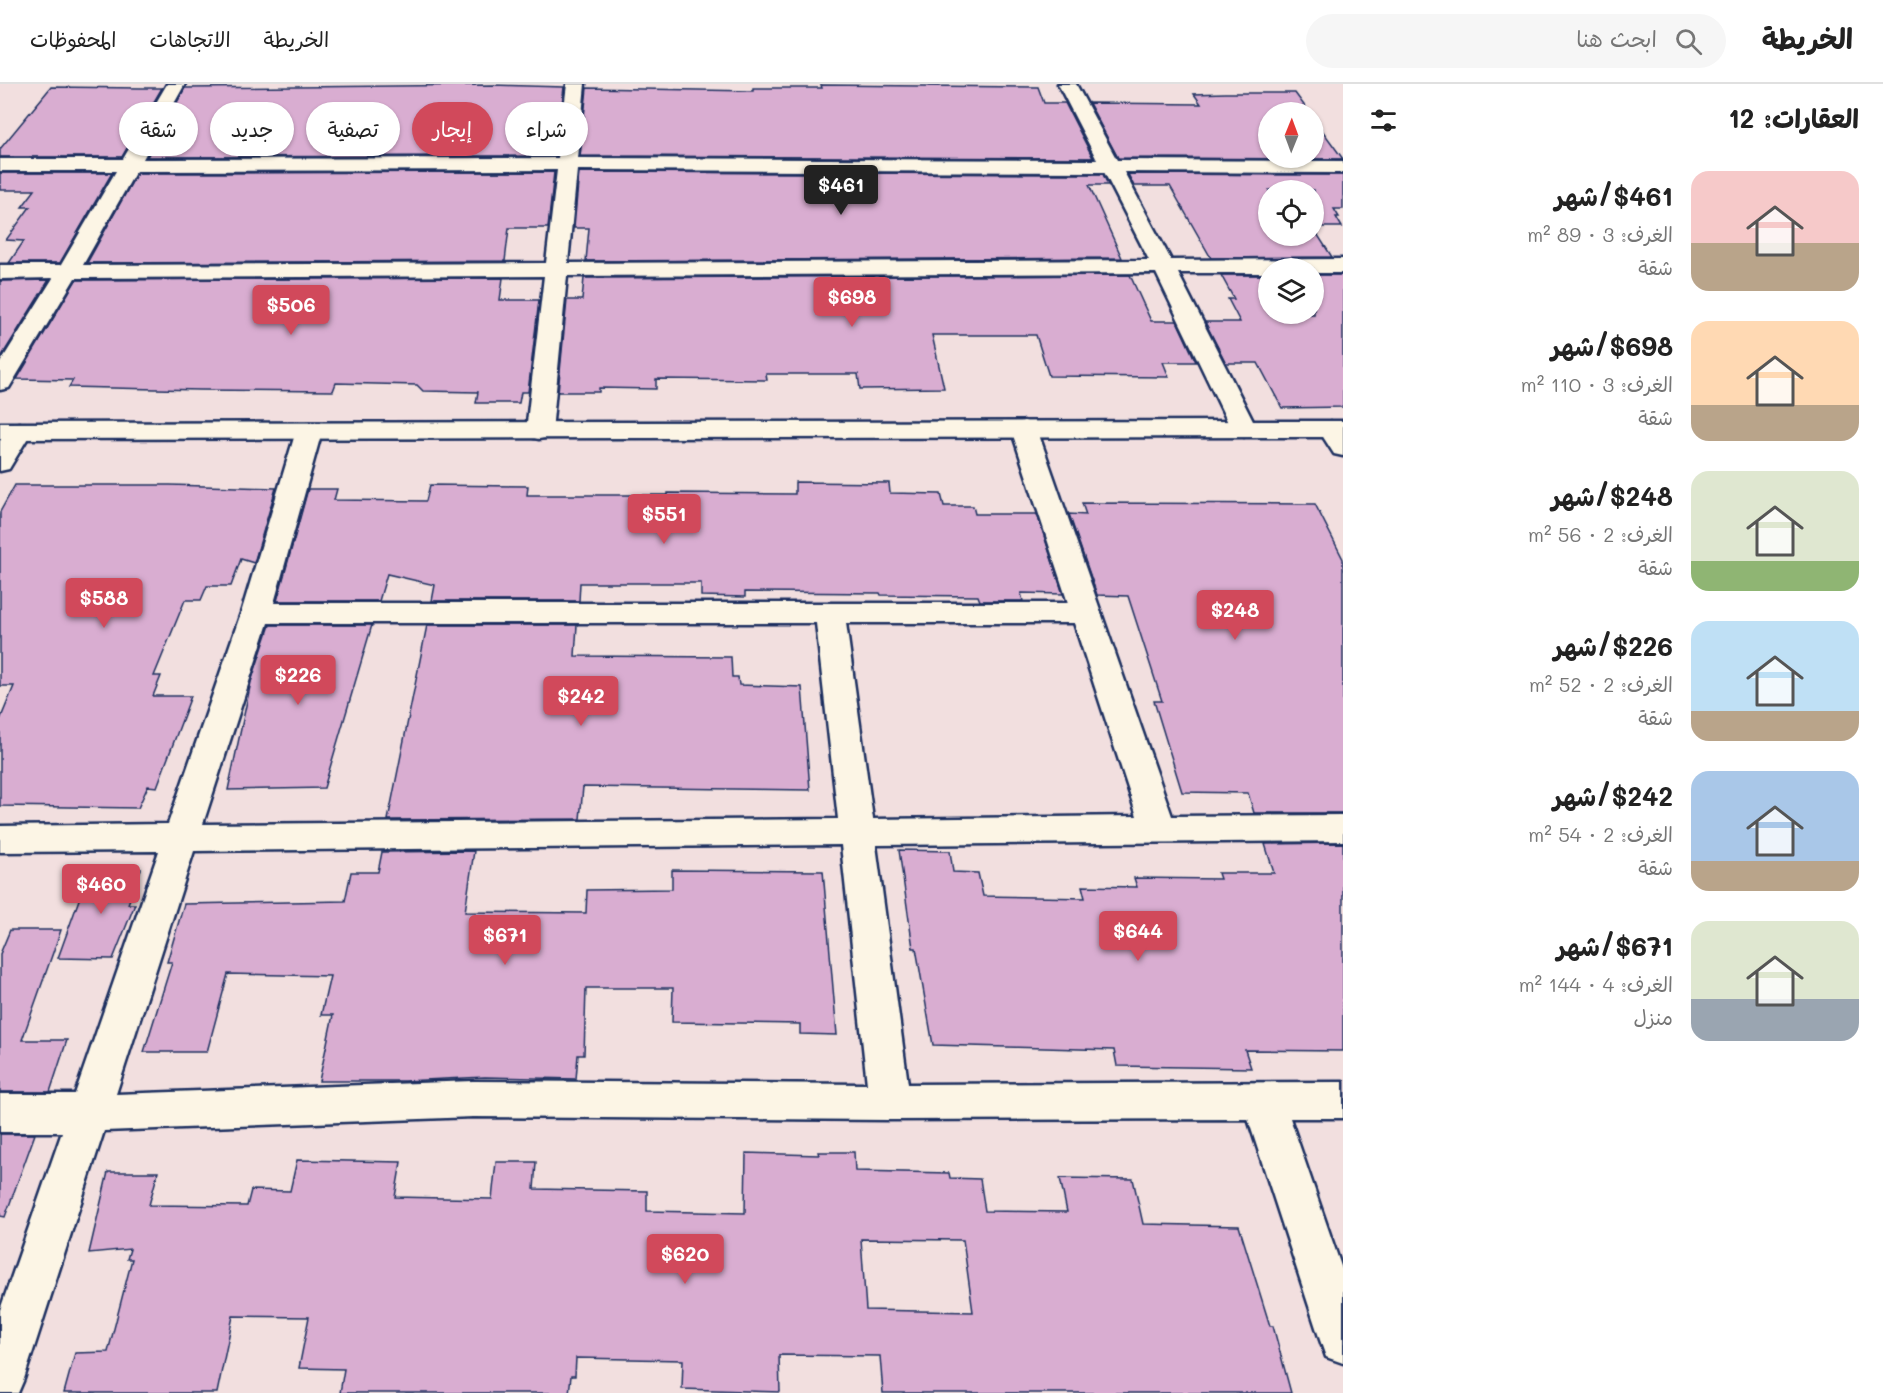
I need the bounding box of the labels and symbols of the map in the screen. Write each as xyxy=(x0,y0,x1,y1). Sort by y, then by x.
north arrow xyxy=(1258,102,1324,168)
pin: $461 xyxy=(805,165,877,216)
pin: $698 xyxy=(816,277,888,328)
pin: $506 xyxy=(255,285,327,336)
pin: $551 xyxy=(628,494,700,545)
pin: $588 xyxy=(68,578,140,629)
pin: $248 xyxy=(1199,590,1271,641)
pin: $226 xyxy=(262,655,334,706)
pin: $242 xyxy=(545,676,617,727)
pin: $460 xyxy=(65,864,137,915)
pin: $644 xyxy=(1102,911,1174,962)
pin: $671 xyxy=(469,915,541,966)
pin: $620 xyxy=(649,1234,721,1285)

